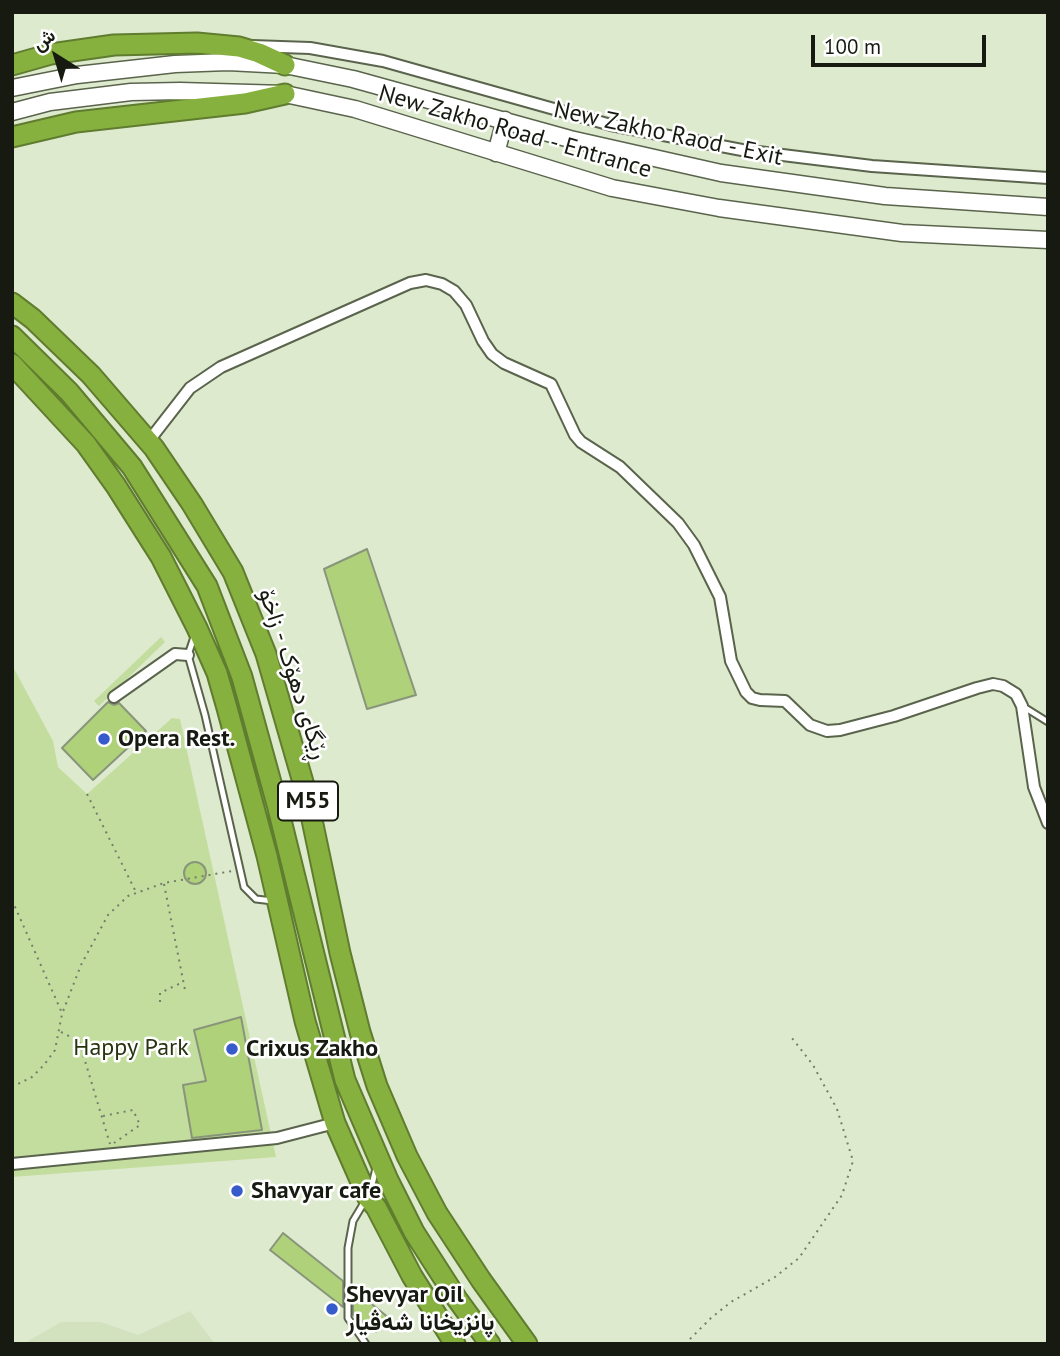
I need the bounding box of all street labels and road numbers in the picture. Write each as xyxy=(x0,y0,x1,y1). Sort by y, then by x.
street label: New Zakho Road - Entrance xyxy=(375,79,655,185)
street label: New Zakho Raod - Exit xyxy=(551,96,785,172)
street label: ڕێگای دهۆک - زاخۆ xyxy=(252,585,334,763)
road number: M55 xyxy=(278,782,338,820)

